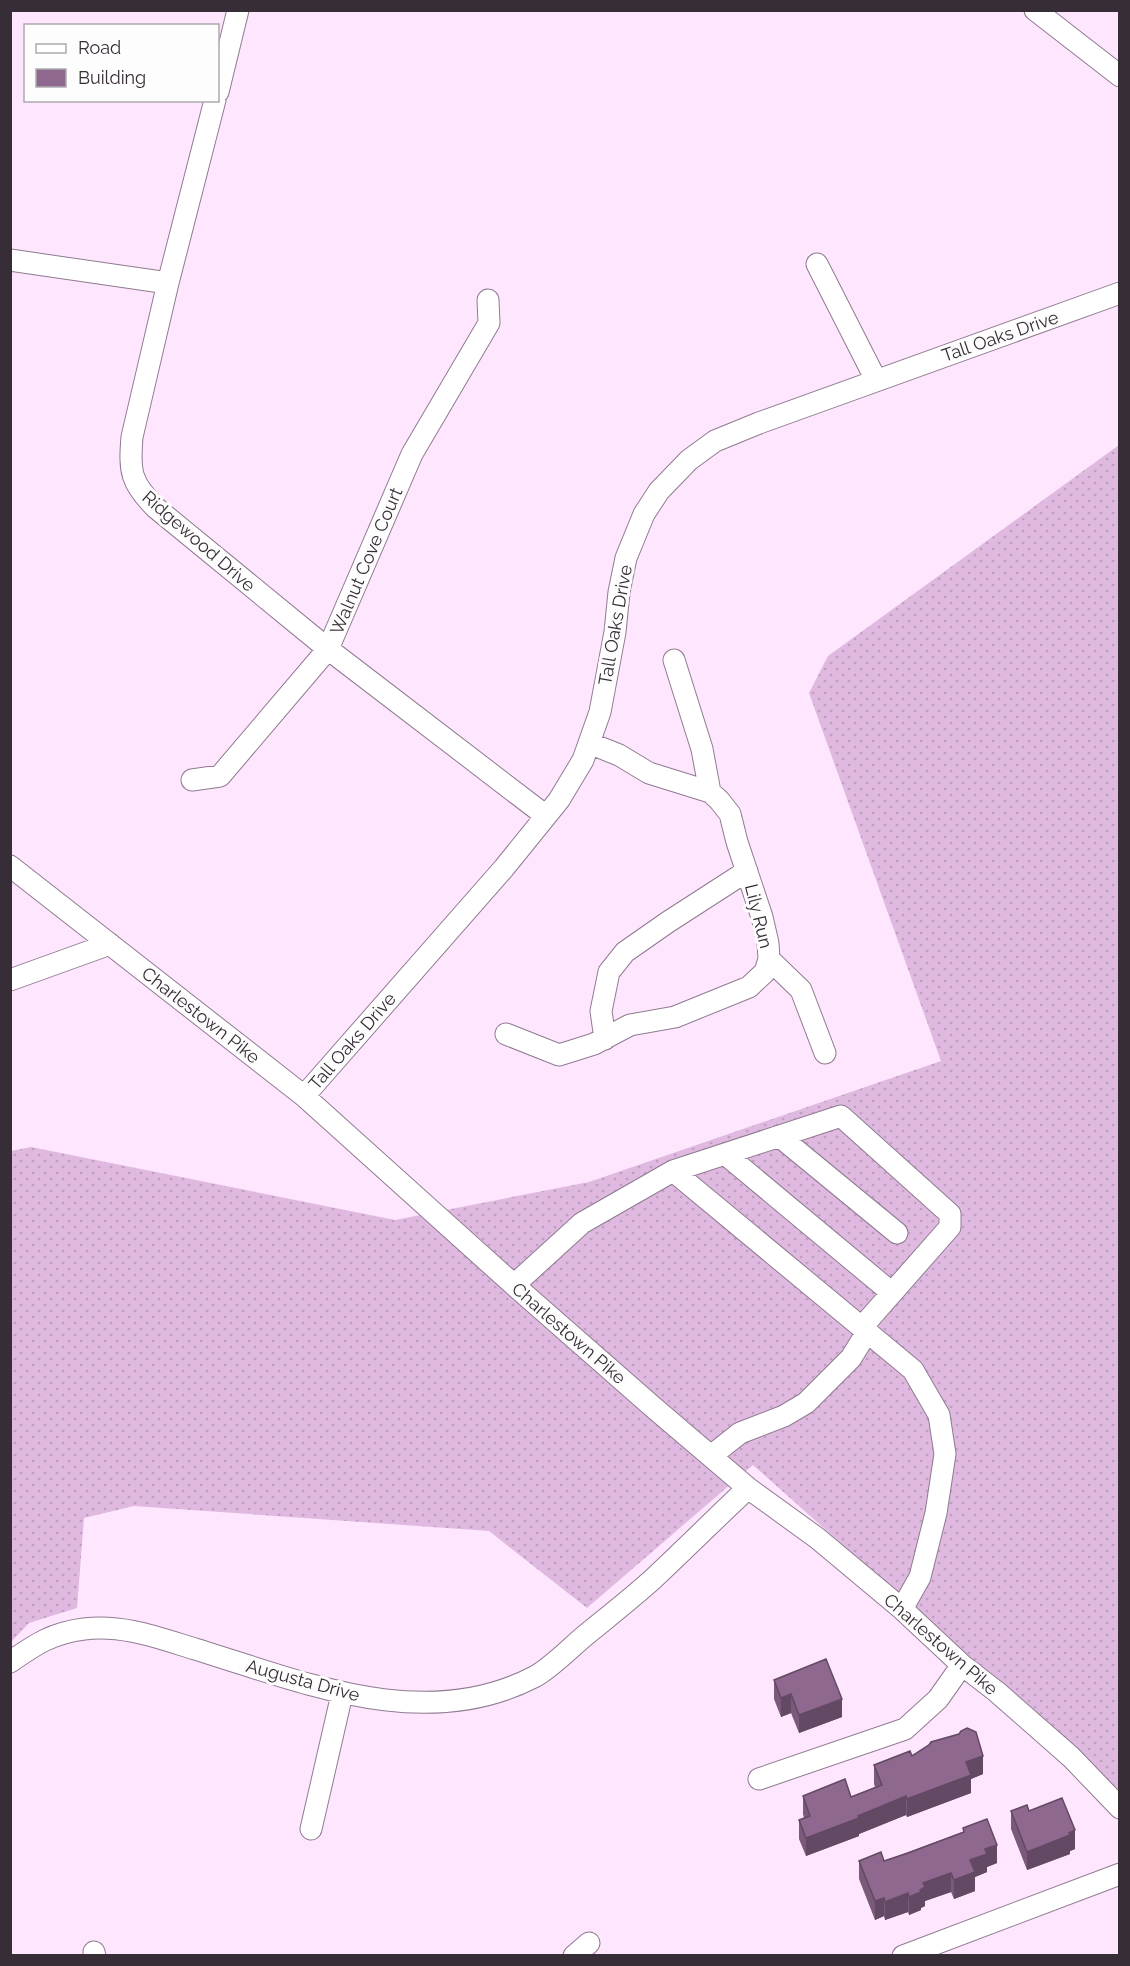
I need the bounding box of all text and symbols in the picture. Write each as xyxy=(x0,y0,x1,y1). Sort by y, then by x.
legend xyxy=(24,24,219,102)
text: Road xyxy=(78,37,121,58)
text: Building xyxy=(78,67,146,88)
street label: Tall Oaks Drive xyxy=(939,306,1061,366)
street label: Walnut Cove Court xyxy=(326,484,406,638)
street label: Ridgewood Drive xyxy=(138,486,260,596)
street label: Tall Oaks Drive xyxy=(594,563,636,687)
street label: Lily Run xyxy=(741,882,777,950)
street label: Charlestown Pike xyxy=(138,962,264,1068)
street label: Tall Oaks Drive xyxy=(304,988,400,1094)
street label: Charlestown Pike xyxy=(508,1278,630,1388)
street label: Charlestown Pike xyxy=(880,1589,1002,1699)
street label: Augusta Drive xyxy=(244,1655,362,1705)

